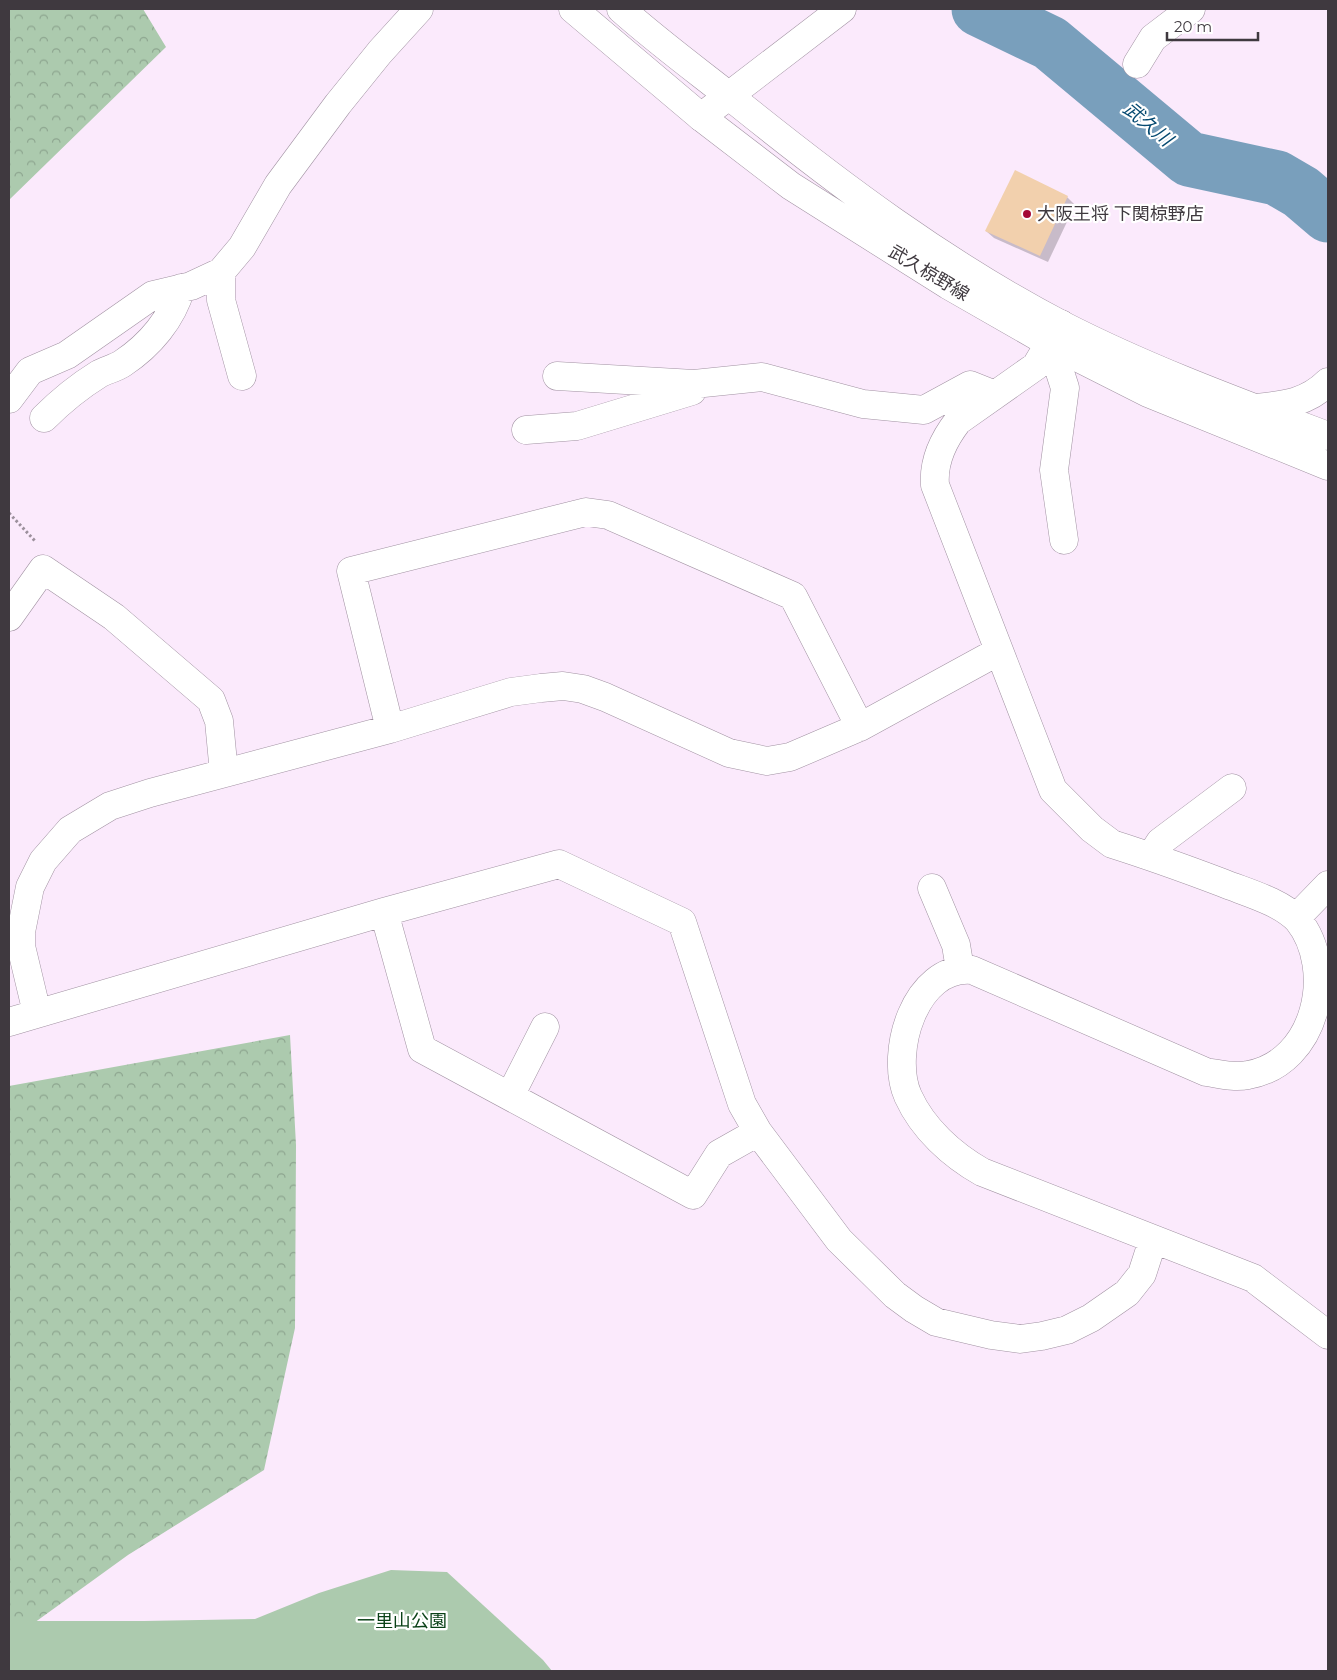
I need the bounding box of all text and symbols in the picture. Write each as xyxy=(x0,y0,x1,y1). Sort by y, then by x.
scale bar xyxy=(1167,10,1258,42)
text: 20 m xyxy=(1174,17,1212,36)
water label: 武久川 xyxy=(1119,97,1179,152)
place label: 大阪王将 下関椋野店 xyxy=(1037,203,1204,225)
marker: 大阪王将 下関椋野店 xyxy=(1021,208,1033,220)
street label: 武久椋野線 xyxy=(885,240,973,306)
park label: 一里山公園 xyxy=(357,1610,447,1632)

